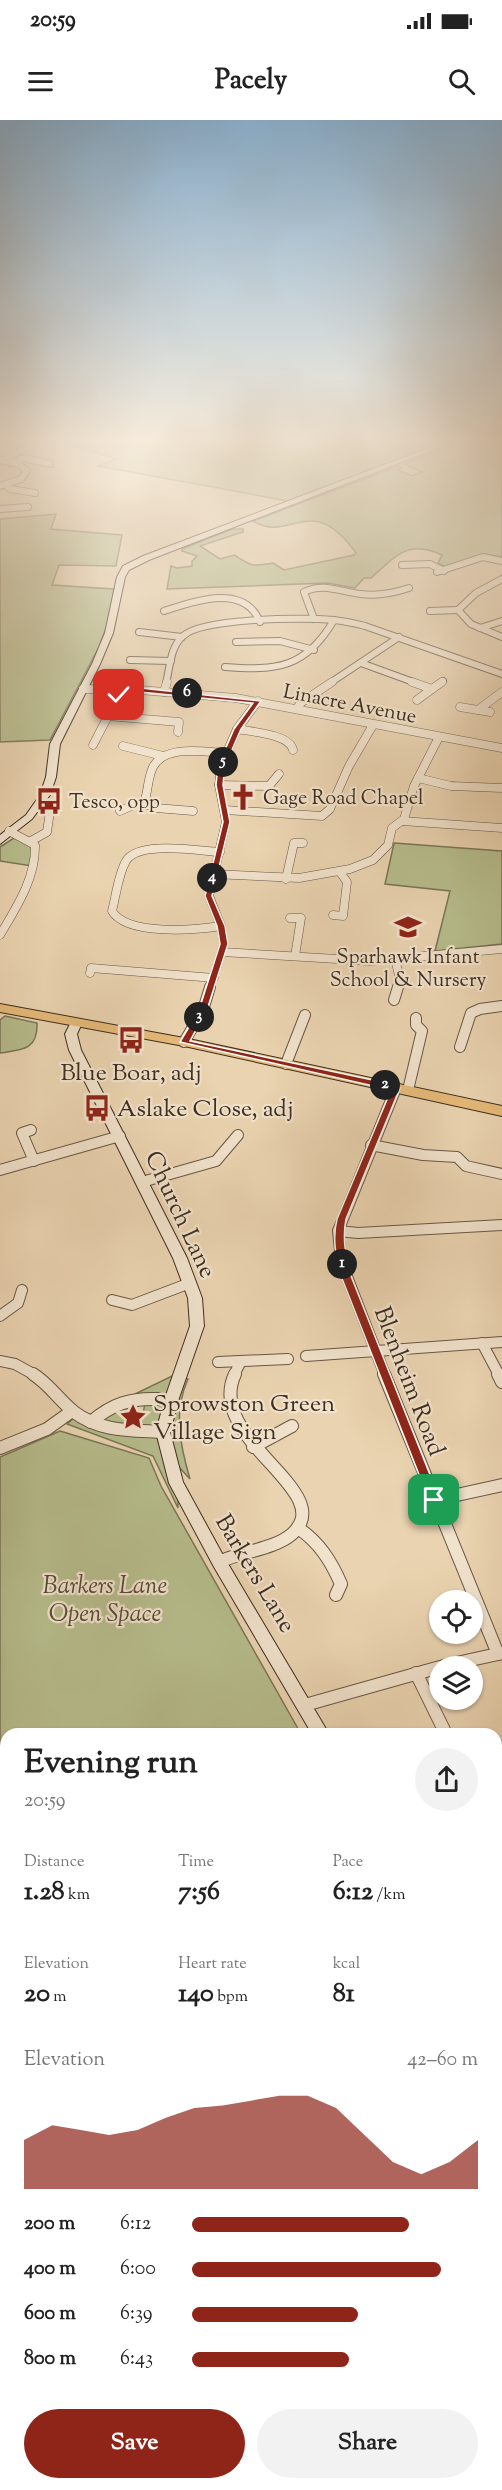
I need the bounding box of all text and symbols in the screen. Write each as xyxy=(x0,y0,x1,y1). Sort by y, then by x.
text: 20:59 xyxy=(30,5,76,37)
text: Pacely xyxy=(215,62,287,101)
icon: menu xyxy=(24,65,57,98)
icon: search xyxy=(445,65,478,98)
pin xyxy=(93,669,144,720)
icon: check xyxy=(102,678,135,711)
pin: 6 xyxy=(172,678,202,708)
street label: Linacre Avenue xyxy=(280,678,419,733)
text: 6 xyxy=(183,681,191,704)
pin: 5 xyxy=(208,747,238,777)
text: 5 xyxy=(220,750,226,773)
church icon: Gage Road Chapel xyxy=(228,782,258,812)
place label: Gage Road Chapel xyxy=(263,785,424,814)
bus stop icon: Tesco, opp xyxy=(34,786,64,816)
place label: Tesco, opp xyxy=(69,789,160,818)
pin: 4 xyxy=(197,863,227,893)
text: 4 xyxy=(208,866,216,889)
school or university icon: Sparhawk Infant School & Nursery xyxy=(393,912,423,942)
place label: Sparhawk Infant School & Nursery xyxy=(330,944,486,996)
pin: 3 xyxy=(184,1002,214,1032)
text: 3 xyxy=(196,1005,202,1028)
bus stop icon: Blue Boar, adj xyxy=(116,1025,146,1055)
place label: Blue Boar, adj xyxy=(60,1057,202,1091)
pin: 2 xyxy=(370,1070,400,1100)
text: 2 xyxy=(381,1073,389,1096)
bus stop icon: Aslake Close, adj xyxy=(82,1093,112,1123)
place label: Aslake Close, adj xyxy=(117,1093,293,1127)
street label: Church Lane xyxy=(135,1146,223,1284)
pin: 1 xyxy=(327,1249,357,1279)
text: 1 xyxy=(339,1252,345,1275)
street label: Blenheim Road xyxy=(364,1302,452,1462)
place label: Sprowston Green Village Sign xyxy=(153,1388,335,1450)
place icon: Sprowston Green Village Sign xyxy=(118,1402,148,1432)
pin xyxy=(408,1474,459,1525)
icon: arrive xyxy=(417,1483,450,1516)
street label: Barkers Lane xyxy=(206,1508,303,1640)
park label: Barkers Lane Open Space xyxy=(43,1570,167,1632)
map controls xyxy=(429,1590,483,1710)
button: locate xyxy=(429,1590,483,1644)
button: layers xyxy=(429,1656,483,1710)
text: Evening run xyxy=(24,1740,198,1788)
button: share xyxy=(415,1748,478,1811)
text: 20:59 xyxy=(24,1787,66,1816)
text: Distance xyxy=(24,1851,84,1874)
text: Time xyxy=(178,1851,214,1874)
text: Pace xyxy=(333,1851,363,1874)
text: 1.28 xyxy=(24,1874,65,1911)
text: 7:56 xyxy=(178,1874,220,1911)
text: 6:12 xyxy=(333,1874,373,1911)
text: km xyxy=(65,1884,90,1907)
text: /km xyxy=(373,1884,405,1907)
text: Elevation xyxy=(24,1953,89,1976)
text: Heart rate xyxy=(178,1953,247,1976)
text: kcal xyxy=(333,1953,360,1976)
text: 20 xyxy=(24,1976,50,2013)
text: 140 xyxy=(178,1976,214,2013)
text: 81 xyxy=(333,1976,355,2013)
text: m xyxy=(50,1986,67,2009)
text: bpm xyxy=(214,1986,248,2009)
text: Elevation xyxy=(24,2046,105,2075)
text: 42–60 m xyxy=(407,2046,478,2075)
text: 200 m xyxy=(24,2210,75,2239)
text: 6:12 xyxy=(120,2210,151,2239)
text: 400 m xyxy=(24,2255,76,2284)
text: 6:00 xyxy=(120,2255,156,2284)
text: 600 m xyxy=(24,2300,76,2329)
text: 6:39 xyxy=(120,2300,153,2329)
text: 800 m xyxy=(24,2345,76,2374)
text: 6:43 xyxy=(120,2345,153,2374)
button: Save xyxy=(24,2409,245,2478)
button: Share xyxy=(257,2409,478,2478)

